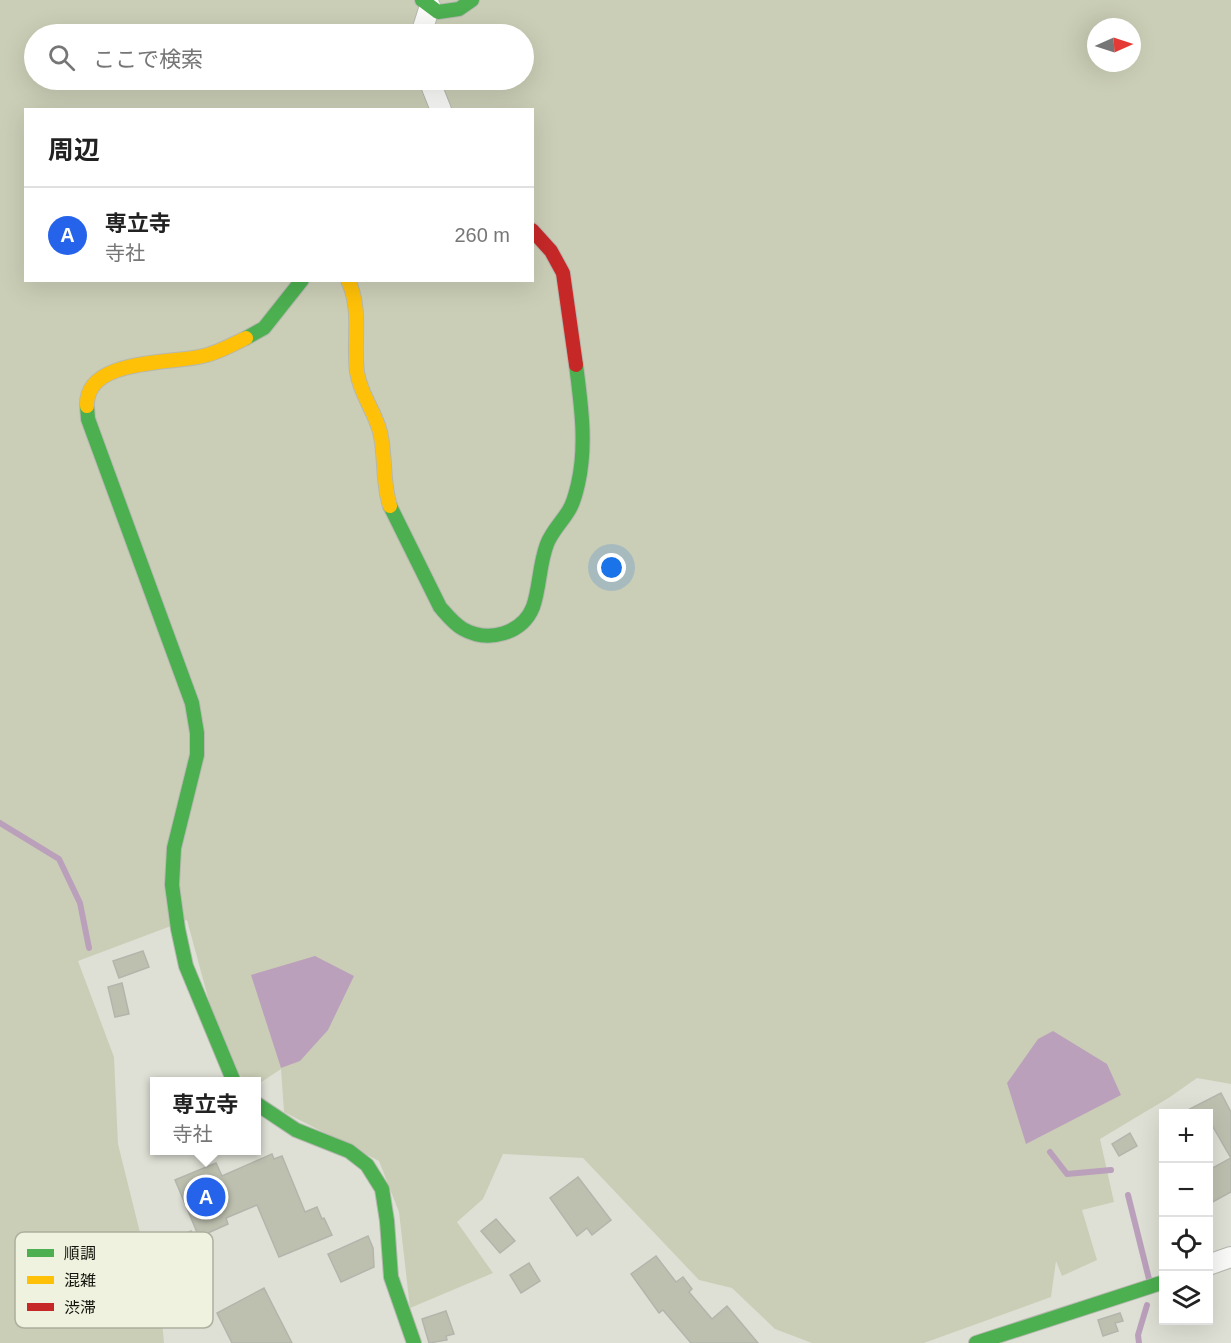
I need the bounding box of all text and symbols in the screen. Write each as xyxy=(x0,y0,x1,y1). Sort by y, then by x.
north arrow xyxy=(1087,18,1141,72)
search box xyxy=(24,24,534,90)
icon: search xyxy=(45,41,78,74)
text: ここで検索 xyxy=(93,47,203,72)
text: 周辺 xyxy=(48,135,100,165)
text: 専立寺 xyxy=(105,211,171,236)
text: A xyxy=(60,224,75,246)
text: 260 m xyxy=(454,224,510,246)
text: 寺社 xyxy=(105,242,145,264)
your location xyxy=(597,553,626,582)
popup xyxy=(150,1077,261,1155)
text: 専立寺 xyxy=(172,1092,239,1117)
map controls xyxy=(1159,1109,1213,1325)
button: + xyxy=(1159,1109,1213,1163)
text: 寺社 xyxy=(172,1123,212,1145)
button: − xyxy=(1159,1163,1213,1217)
pin: A xyxy=(186,1174,226,1220)
button: locate xyxy=(1159,1217,1213,1271)
legend xyxy=(15,1232,213,1328)
text: 順調 xyxy=(64,1245,96,1262)
button: layers xyxy=(1159,1271,1213,1325)
text: 混雑 xyxy=(64,1272,96,1289)
text: 渋滞 xyxy=(64,1299,96,1316)

